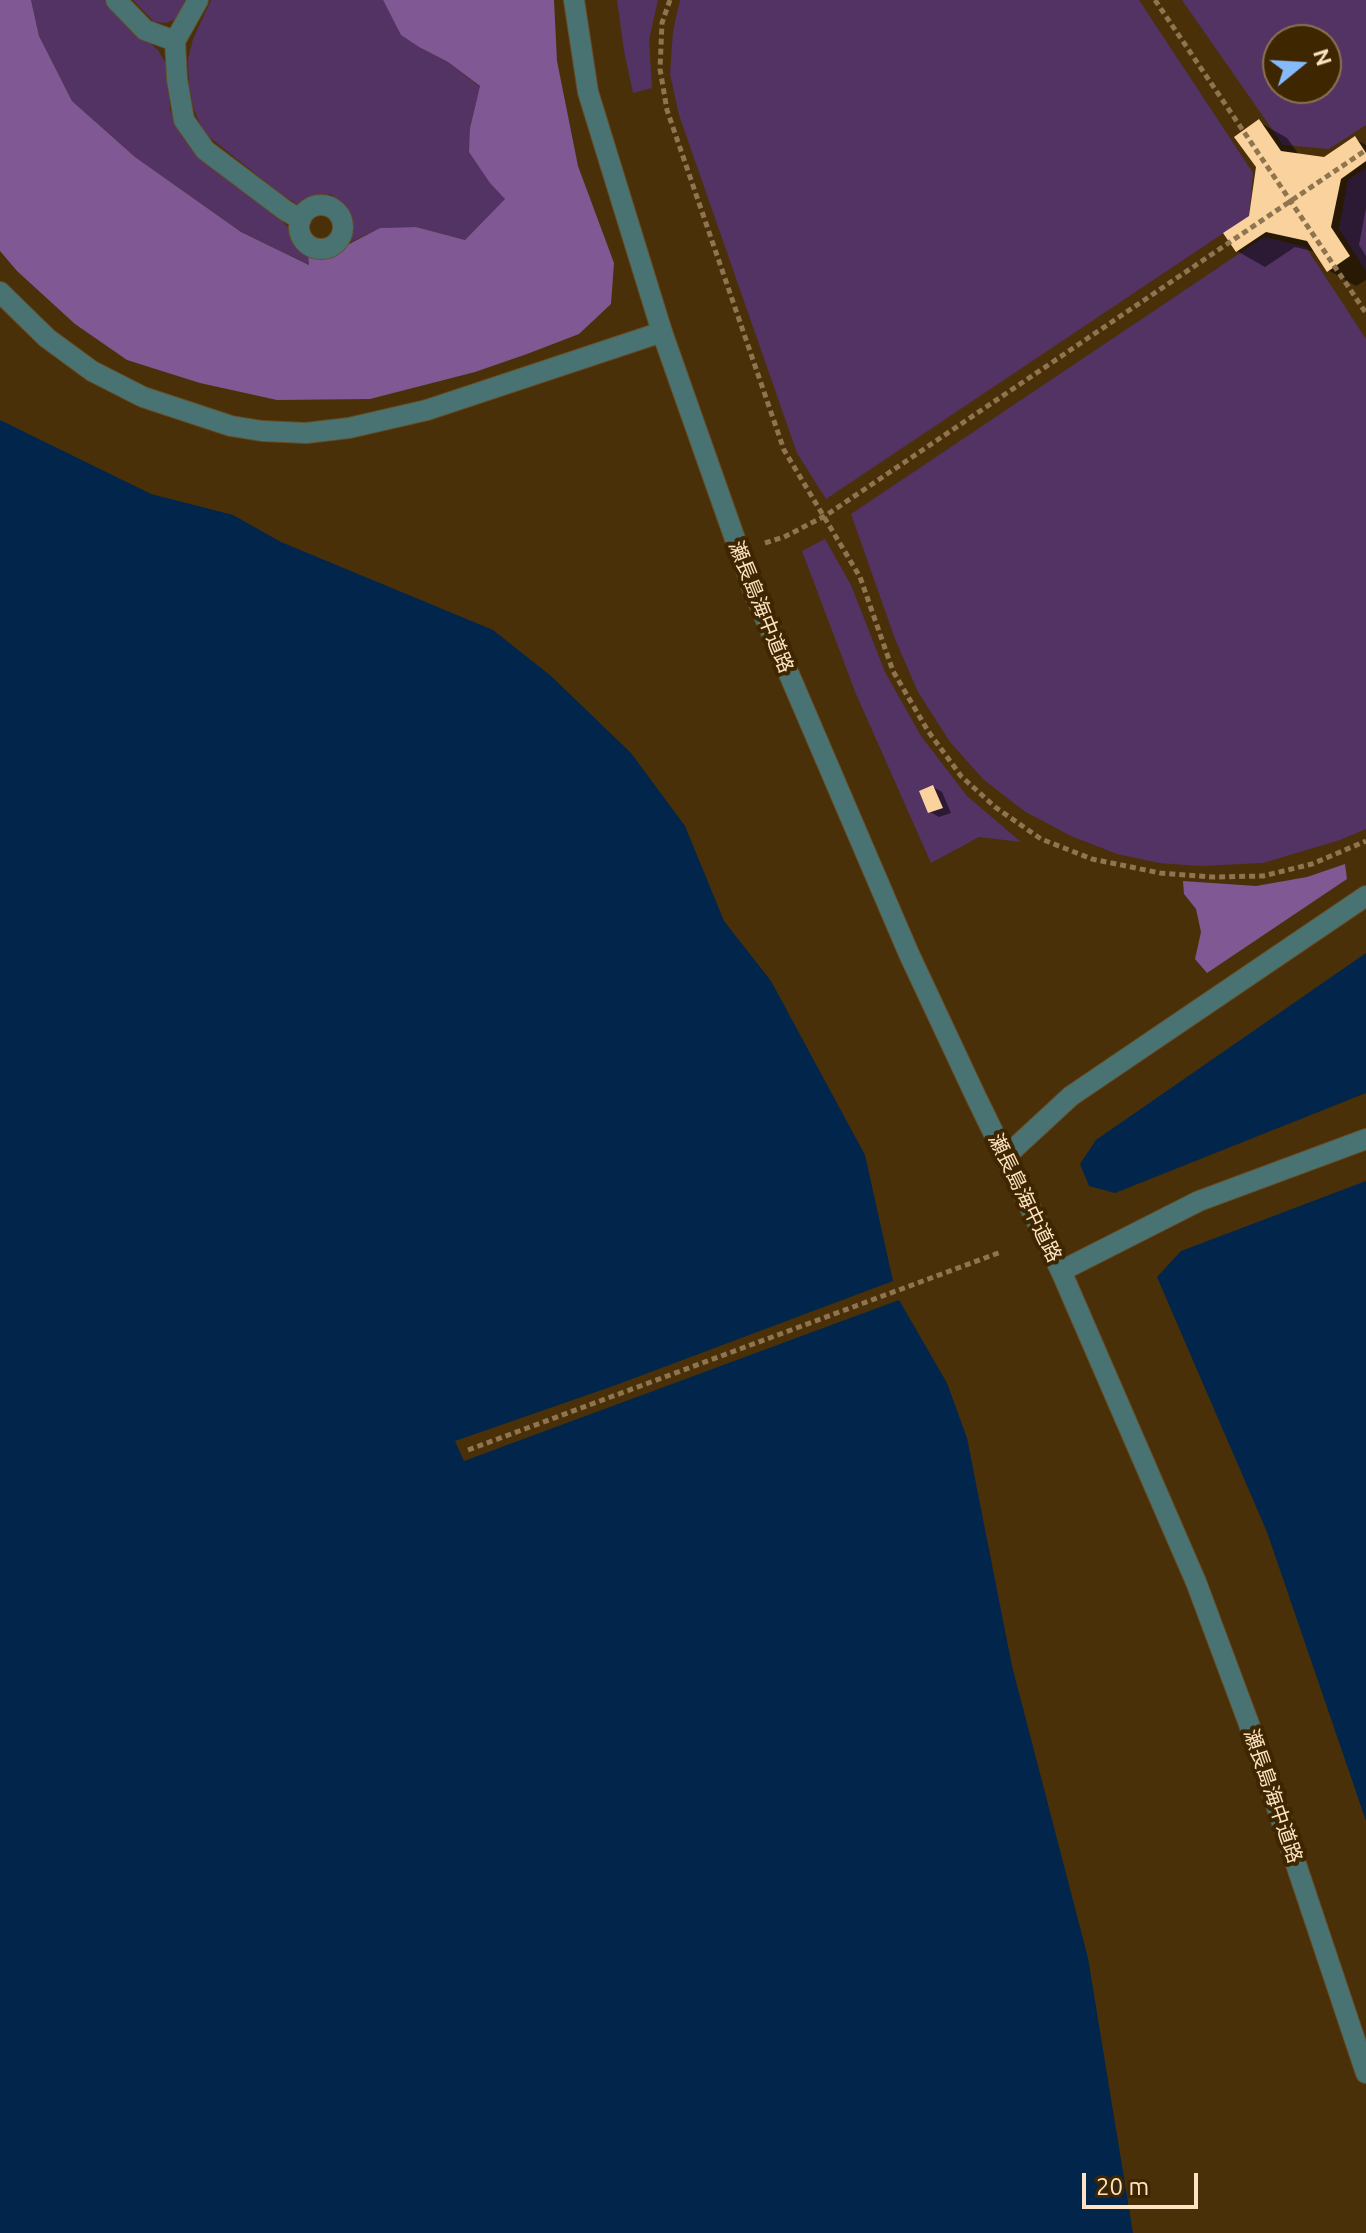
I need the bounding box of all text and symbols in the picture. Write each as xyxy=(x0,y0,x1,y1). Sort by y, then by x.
north arrow xyxy=(1262,24,1342,104)
text: N xyxy=(1309,45,1338,69)
street label: 瀬長島海中道路 xyxy=(724,538,798,676)
street label: 瀬長島海中道路 xyxy=(984,1130,1066,1266)
street label: 瀬長島海中道路 xyxy=(1239,1726,1307,1866)
scale bar xyxy=(1086,2157,1202,2207)
text: 20 m xyxy=(1096,2173,1149,2200)

